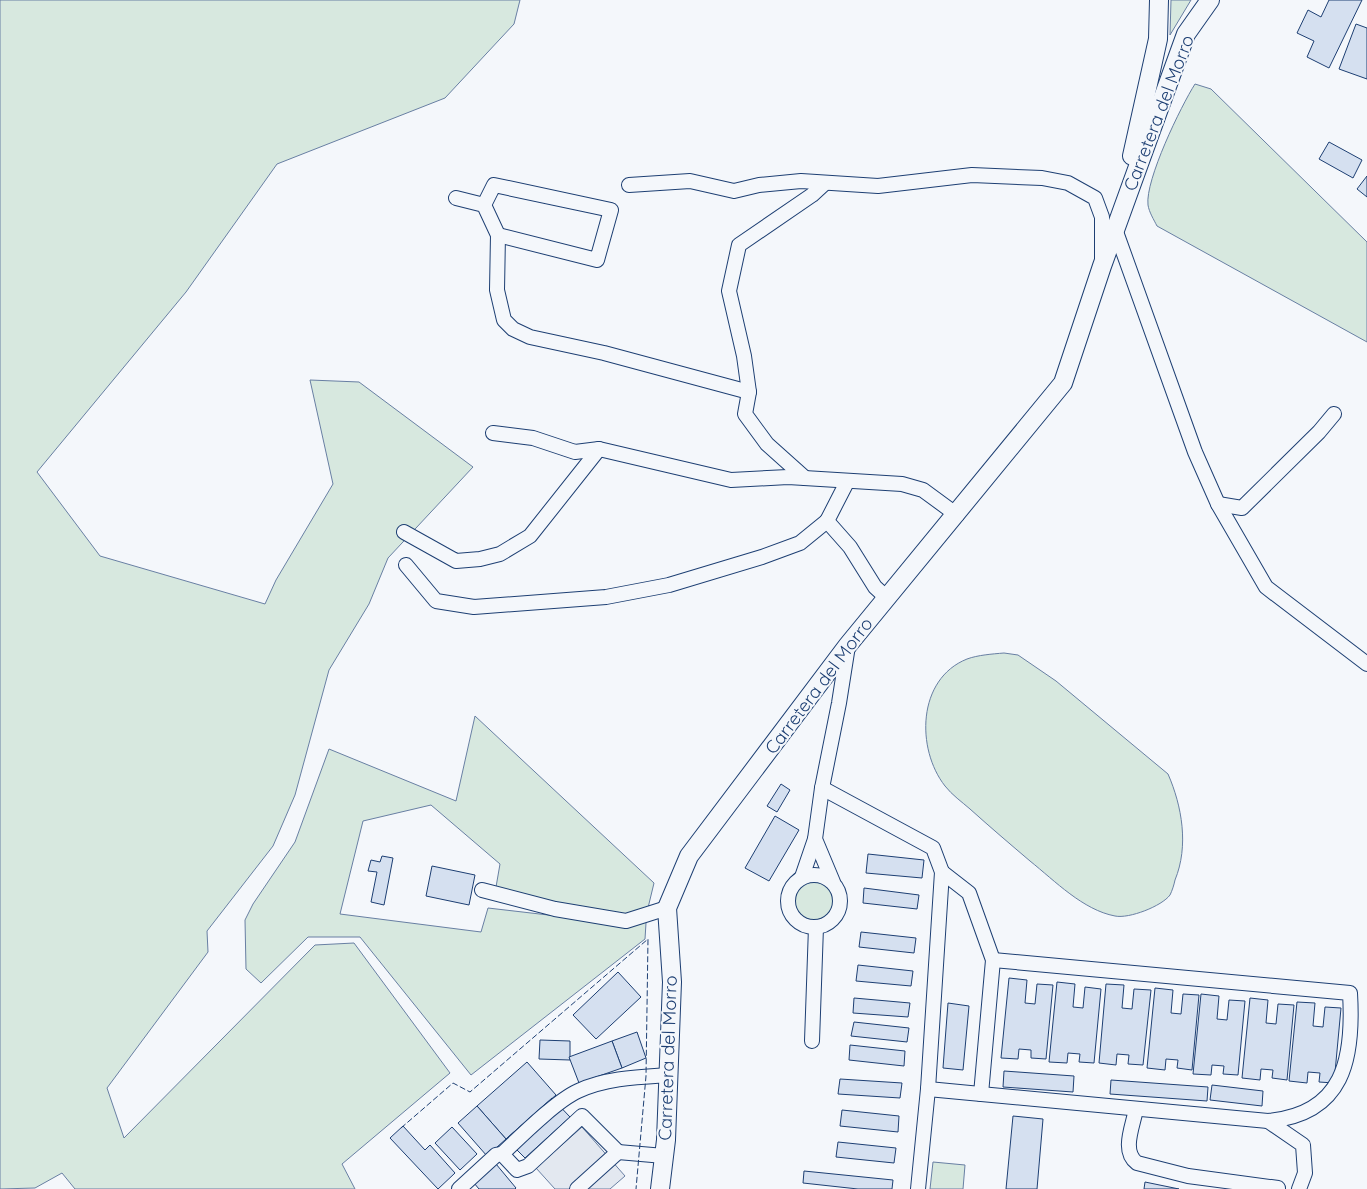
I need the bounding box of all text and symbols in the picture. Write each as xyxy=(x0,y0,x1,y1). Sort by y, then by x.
street label: Carretera del Morro xyxy=(1118,32,1199,194)
street label: Carretera del Morro xyxy=(760,613,878,759)
street label: Carretera del Morro xyxy=(653,975,682,1141)

